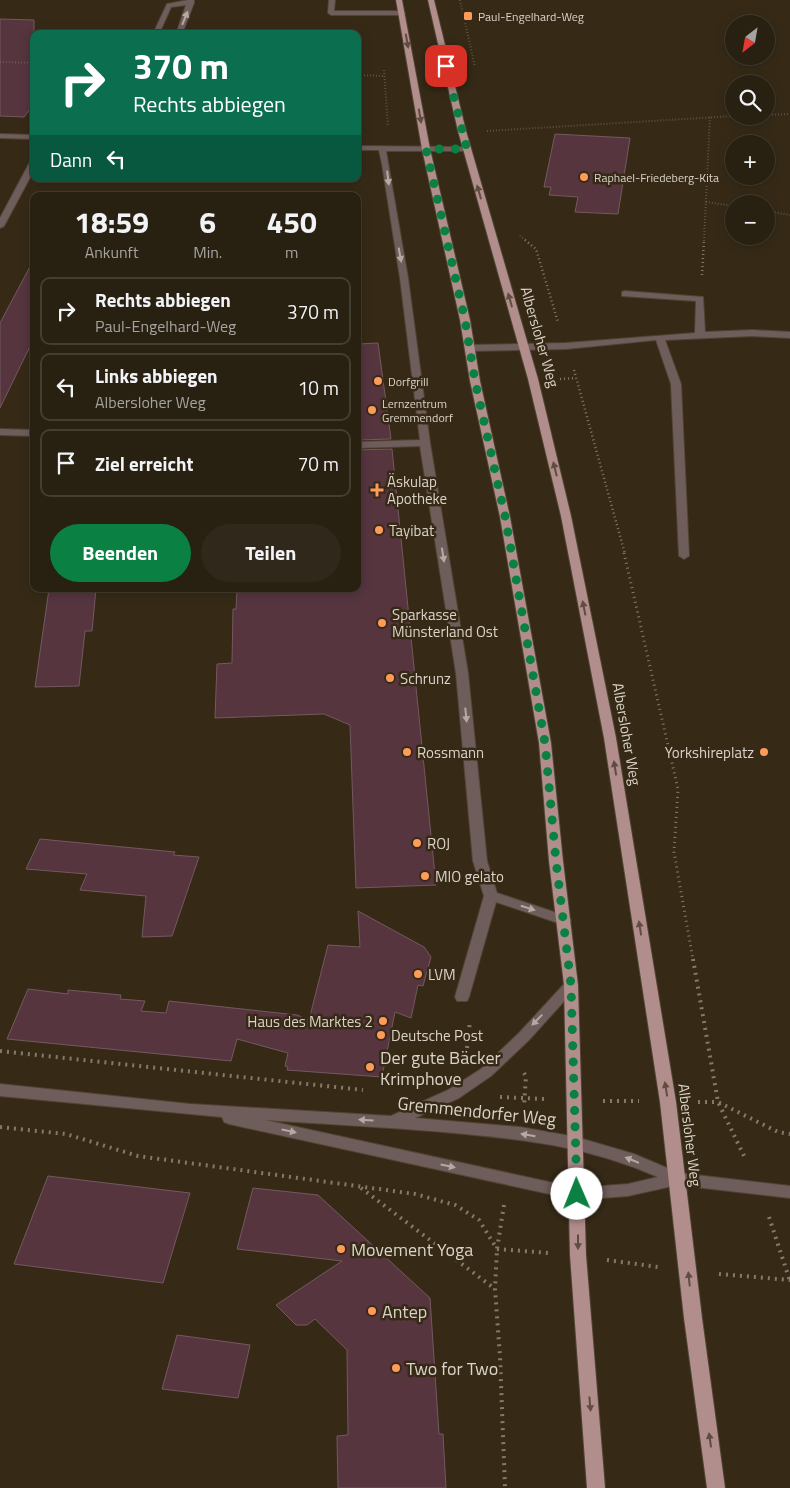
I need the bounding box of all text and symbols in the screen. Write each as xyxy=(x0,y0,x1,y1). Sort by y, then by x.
place label: Paul-Engelhard-Weg xyxy=(478,7,584,26)
one-way arrow xyxy=(181,10,189,25)
marker: Paul-Engelhard-Weg xyxy=(462,10,474,22)
north arrow xyxy=(725,15,775,65)
map controls xyxy=(725,15,775,245)
one-way arrow xyxy=(404,34,412,50)
text: 370 m xyxy=(133,39,229,93)
pin xyxy=(425,45,467,87)
icon: right xyxy=(50,50,115,115)
icon: arrive xyxy=(432,52,460,80)
button: search xyxy=(725,75,775,125)
text: Rechts abbiegen xyxy=(133,87,286,121)
one-way arrow xyxy=(417,108,425,124)
button: + xyxy=(725,135,775,185)
text: Dann xyxy=(50,145,92,174)
icon: left xyxy=(102,145,130,173)
place label: Raphael-Friedeberg-Kita xyxy=(594,168,719,187)
one-way arrow xyxy=(384,170,392,186)
marker: Raphael-Friedeberg-Kita xyxy=(578,171,590,183)
one-way arrow xyxy=(475,184,483,199)
button: − xyxy=(725,195,775,245)
text: 18:59 xyxy=(74,199,149,245)
text: 6 xyxy=(199,199,216,245)
text: 450 xyxy=(266,199,317,245)
text: Ankunft xyxy=(85,240,139,264)
text: Min. xyxy=(193,240,222,264)
text: m xyxy=(285,240,298,264)
one-way arrow xyxy=(396,248,404,264)
street label: Albersloher Weg xyxy=(515,284,565,390)
text: Rechts abbiegen xyxy=(95,285,231,314)
one-way arrow xyxy=(506,293,514,308)
icon: right xyxy=(52,297,80,325)
text: 370 m xyxy=(287,297,339,326)
text: Paul-Engelhard-Weg xyxy=(95,314,236,338)
text: Links abbiegen xyxy=(95,361,218,390)
place label: Dorfgrill xyxy=(388,372,429,391)
icon: left xyxy=(52,373,80,401)
text: 10 m xyxy=(298,373,339,402)
marker: Dorfgrill xyxy=(372,375,384,387)
text: Albersloher Weg xyxy=(95,390,206,414)
place label: Lernzentrum Gremmendorf xyxy=(382,394,453,427)
marker: Lernzentrum Gremmendorf xyxy=(366,404,378,416)
icon: arrive xyxy=(52,449,80,477)
text: Ziel erreicht xyxy=(95,449,193,478)
text: 70 m xyxy=(298,449,339,478)
one-way arrow xyxy=(551,461,559,476)
place label: Äskulap Apotheke xyxy=(387,470,447,510)
marker: Äskulap Apotheke xyxy=(371,484,383,496)
place label: Tayibat xyxy=(389,519,435,542)
button: Beenden xyxy=(50,524,191,582)
button: Teilen xyxy=(201,524,341,582)
marker: Tayibat xyxy=(373,524,385,536)
one-way arrow xyxy=(439,547,447,563)
one-way arrow xyxy=(580,600,588,616)
place label: Sparkasse Münsterland Ost xyxy=(392,603,499,643)
marker: Sparkasse Münsterland Ost xyxy=(376,617,388,629)
place label: Schrunz xyxy=(400,667,451,690)
marker: Schrunz xyxy=(384,672,396,684)
street label: Albersloher Weg xyxy=(607,681,647,787)
one-way arrow xyxy=(462,708,470,724)
place label: Rossmann xyxy=(417,741,484,764)
place label: Yorkshireplatz xyxy=(665,741,754,764)
marker: Rossmann xyxy=(401,746,413,758)
marker: Yorkshireplatz xyxy=(758,746,770,758)
one-way arrow xyxy=(610,759,618,775)
place label: ROJ xyxy=(427,832,450,855)
marker: ROJ xyxy=(411,837,423,849)
place label: MIO gelato xyxy=(435,865,504,888)
marker: MIO gelato xyxy=(419,870,431,882)
one-way arrow xyxy=(520,905,535,912)
one-way arrow xyxy=(636,920,644,936)
place label: LVM xyxy=(428,963,456,986)
marker: LVM xyxy=(412,968,424,980)
place label: Haus des Marktes 2 xyxy=(247,1010,373,1033)
one-way arrow xyxy=(531,1014,543,1026)
marker: Haus des Marktes 2 xyxy=(377,1015,389,1027)
place label: Deutsche Post xyxy=(391,1024,484,1047)
marker: Deutsche Post xyxy=(375,1029,387,1041)
place label: Der gute Bäcker Krimphove xyxy=(380,1044,501,1092)
marker: Der gute Bäcker Krimphove xyxy=(364,1061,376,1073)
one-way arrow xyxy=(661,1080,669,1096)
street label: Albersloher Weg xyxy=(672,1082,708,1188)
street label: Gremmendorfer Weg xyxy=(396,1089,558,1133)
one-way arrow xyxy=(358,1116,374,1124)
one-way arrow xyxy=(281,1127,296,1135)
one-way arrow xyxy=(520,1130,536,1138)
one-way arrow xyxy=(624,1156,639,1164)
one-way arrow xyxy=(440,1162,455,1170)
position arrow xyxy=(550,1167,602,1219)
one-way arrow xyxy=(574,1235,582,1251)
place label: Movement Yoga xyxy=(351,1236,473,1263)
marker: Movement Yoga xyxy=(335,1243,347,1255)
one-way arrow xyxy=(685,1270,693,1286)
place label: Antep xyxy=(382,1298,427,1325)
marker: Antep xyxy=(366,1305,378,1317)
place label: Two for Two xyxy=(406,1355,498,1382)
marker: Two for Two xyxy=(390,1362,402,1374)
one-way arrow xyxy=(586,1397,594,1413)
one-way arrow xyxy=(706,1431,714,1447)

